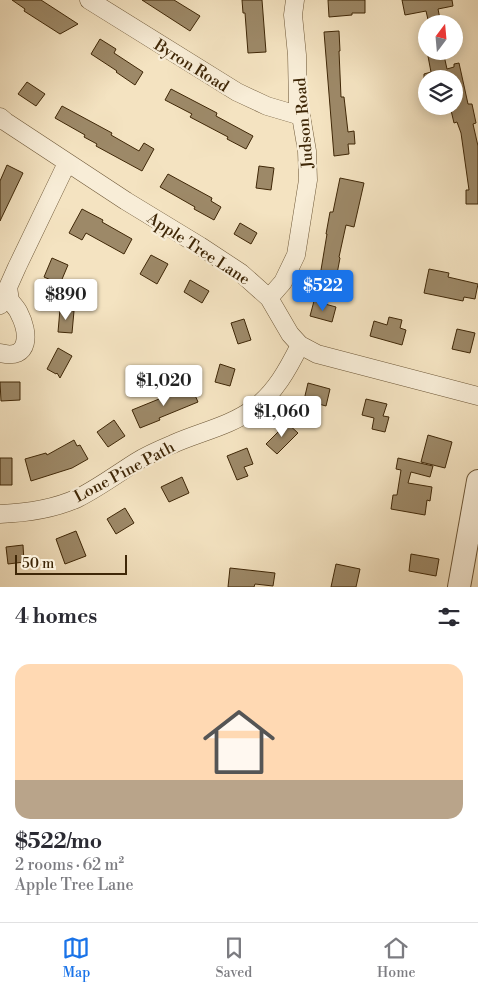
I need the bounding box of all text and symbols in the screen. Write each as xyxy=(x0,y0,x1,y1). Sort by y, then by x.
north arrow xyxy=(418,15,462,60)
map controls xyxy=(418,15,463,115)
street label: Byron Road xyxy=(150,35,233,97)
button: layers xyxy=(418,70,463,115)
street label: Judson Road xyxy=(290,77,318,170)
street label: Apple Tree Lane xyxy=(142,208,254,290)
pin: $522 xyxy=(293,270,353,312)
text: $522 xyxy=(303,276,343,296)
pin: $890 xyxy=(36,278,96,321)
text: $890 xyxy=(45,285,87,305)
pin: $1,020 xyxy=(123,364,205,407)
text: $1,020 xyxy=(136,371,192,391)
pin: $1,060 xyxy=(241,396,323,438)
text: $1,060 xyxy=(254,402,310,422)
street label: Lone Pine Path xyxy=(71,437,179,507)
scale bar xyxy=(15,552,128,575)
text: 50 m xyxy=(22,555,54,573)
icon: filters xyxy=(435,603,463,631)
text: 4 homes xyxy=(15,604,97,630)
icon: home xyxy=(194,697,284,787)
text: $522/mo xyxy=(15,829,102,855)
text: 2 rooms · 62 m² xyxy=(15,855,124,875)
text: Apple Tree Lane xyxy=(15,875,134,895)
tab: Map xyxy=(62,934,90,982)
tab: Saved xyxy=(215,934,252,982)
tab: Home xyxy=(377,934,416,982)

